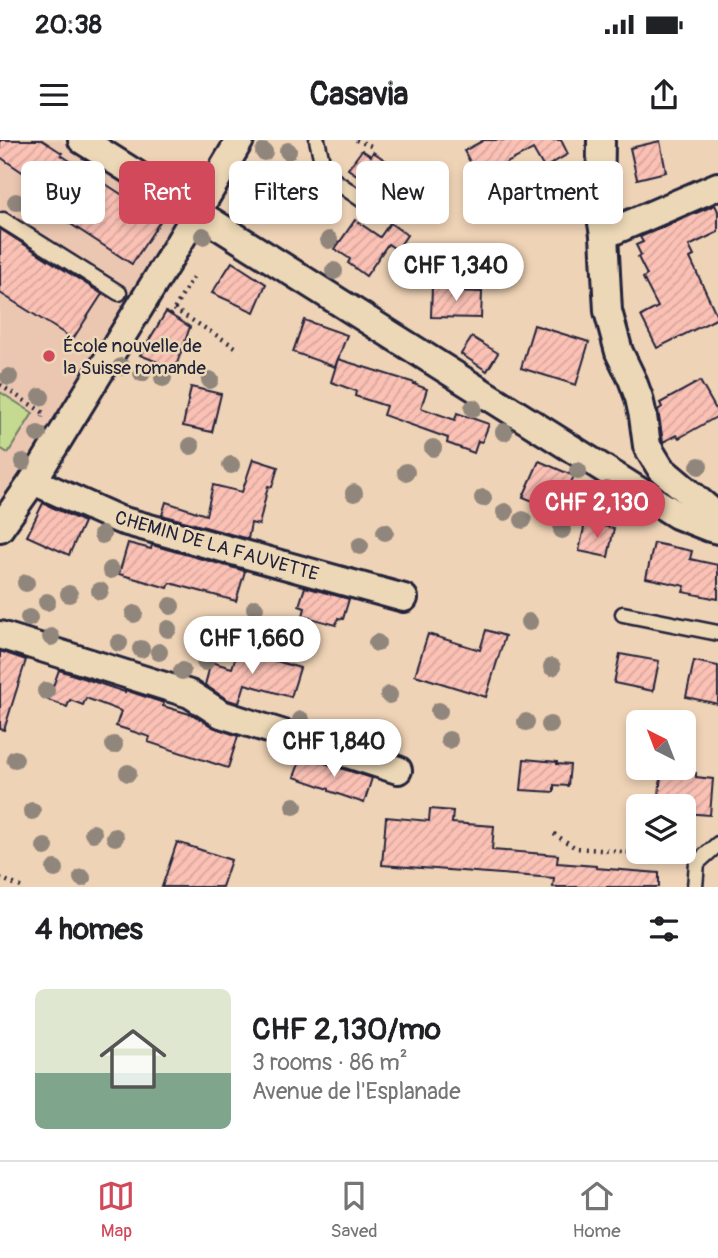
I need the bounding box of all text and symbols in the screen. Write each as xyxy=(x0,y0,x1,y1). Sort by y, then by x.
text: 20:38 xyxy=(35,9,102,41)
text: Casavia xyxy=(310,75,408,115)
icon: menu xyxy=(35,76,73,114)
icon: share xyxy=(645,76,683,114)
chip: Buy xyxy=(21,161,105,224)
chip: Rent xyxy=(119,161,215,224)
chip: Filters xyxy=(229,161,342,224)
chip: New xyxy=(356,161,449,224)
chip: Apartment xyxy=(463,161,623,224)
pin: CHF 1,340 xyxy=(376,244,536,303)
text: CHF 1,340 xyxy=(404,251,508,280)
place label: École nouvelle de la Suisse romande xyxy=(63,334,206,380)
marker: École nouvelle de la Suisse romande xyxy=(41,348,57,364)
pin: CHF 2,130 xyxy=(517,480,677,540)
text: CHF 2,130 xyxy=(545,488,649,517)
street label: CHEMIN DE LA FAUVETTE xyxy=(112,505,322,587)
pin: CHF 1,660 xyxy=(172,616,332,676)
text: CHF 1,660 xyxy=(200,624,304,653)
north arrow xyxy=(626,710,696,780)
map controls xyxy=(626,710,696,864)
pin: CHF 1,840 xyxy=(254,720,414,779)
text: CHF 1,840 xyxy=(282,727,386,756)
button: layers xyxy=(626,794,696,864)
icon: filters xyxy=(645,910,683,948)
text: 4 homes xyxy=(35,911,143,948)
text: CHF 2,130/mo xyxy=(252,1011,441,1048)
icon: home xyxy=(91,1017,175,1101)
text: 3 rooms · 86 m² xyxy=(252,1048,408,1077)
text: Avenue de l'Esplanade xyxy=(252,1077,461,1106)
tab: Map xyxy=(97,1177,135,1243)
tab: Saved xyxy=(330,1177,378,1243)
tab: Home xyxy=(573,1177,621,1243)

